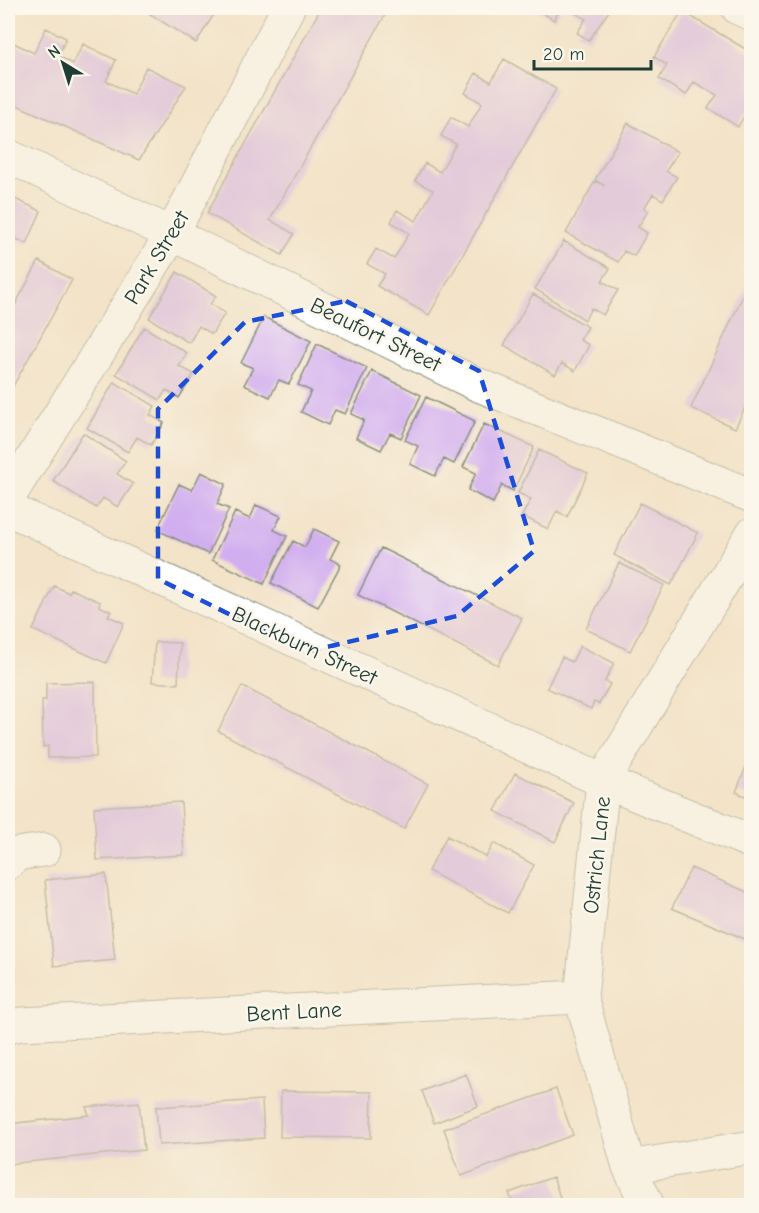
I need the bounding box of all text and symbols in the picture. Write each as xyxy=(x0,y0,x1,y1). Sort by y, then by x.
north arrow xyxy=(33,33,93,93)
scale bar xyxy=(534,33,651,71)
text: N xyxy=(45,42,64,62)
text: 20 m xyxy=(543,44,584,65)
street label: Park Street xyxy=(119,205,195,309)
street label: Beaufort Street xyxy=(306,292,446,378)
street label: Blackburn Street xyxy=(228,601,382,691)
street label: Ostrich Lane xyxy=(578,795,616,915)
street label: Bent Lane xyxy=(246,997,342,1027)

